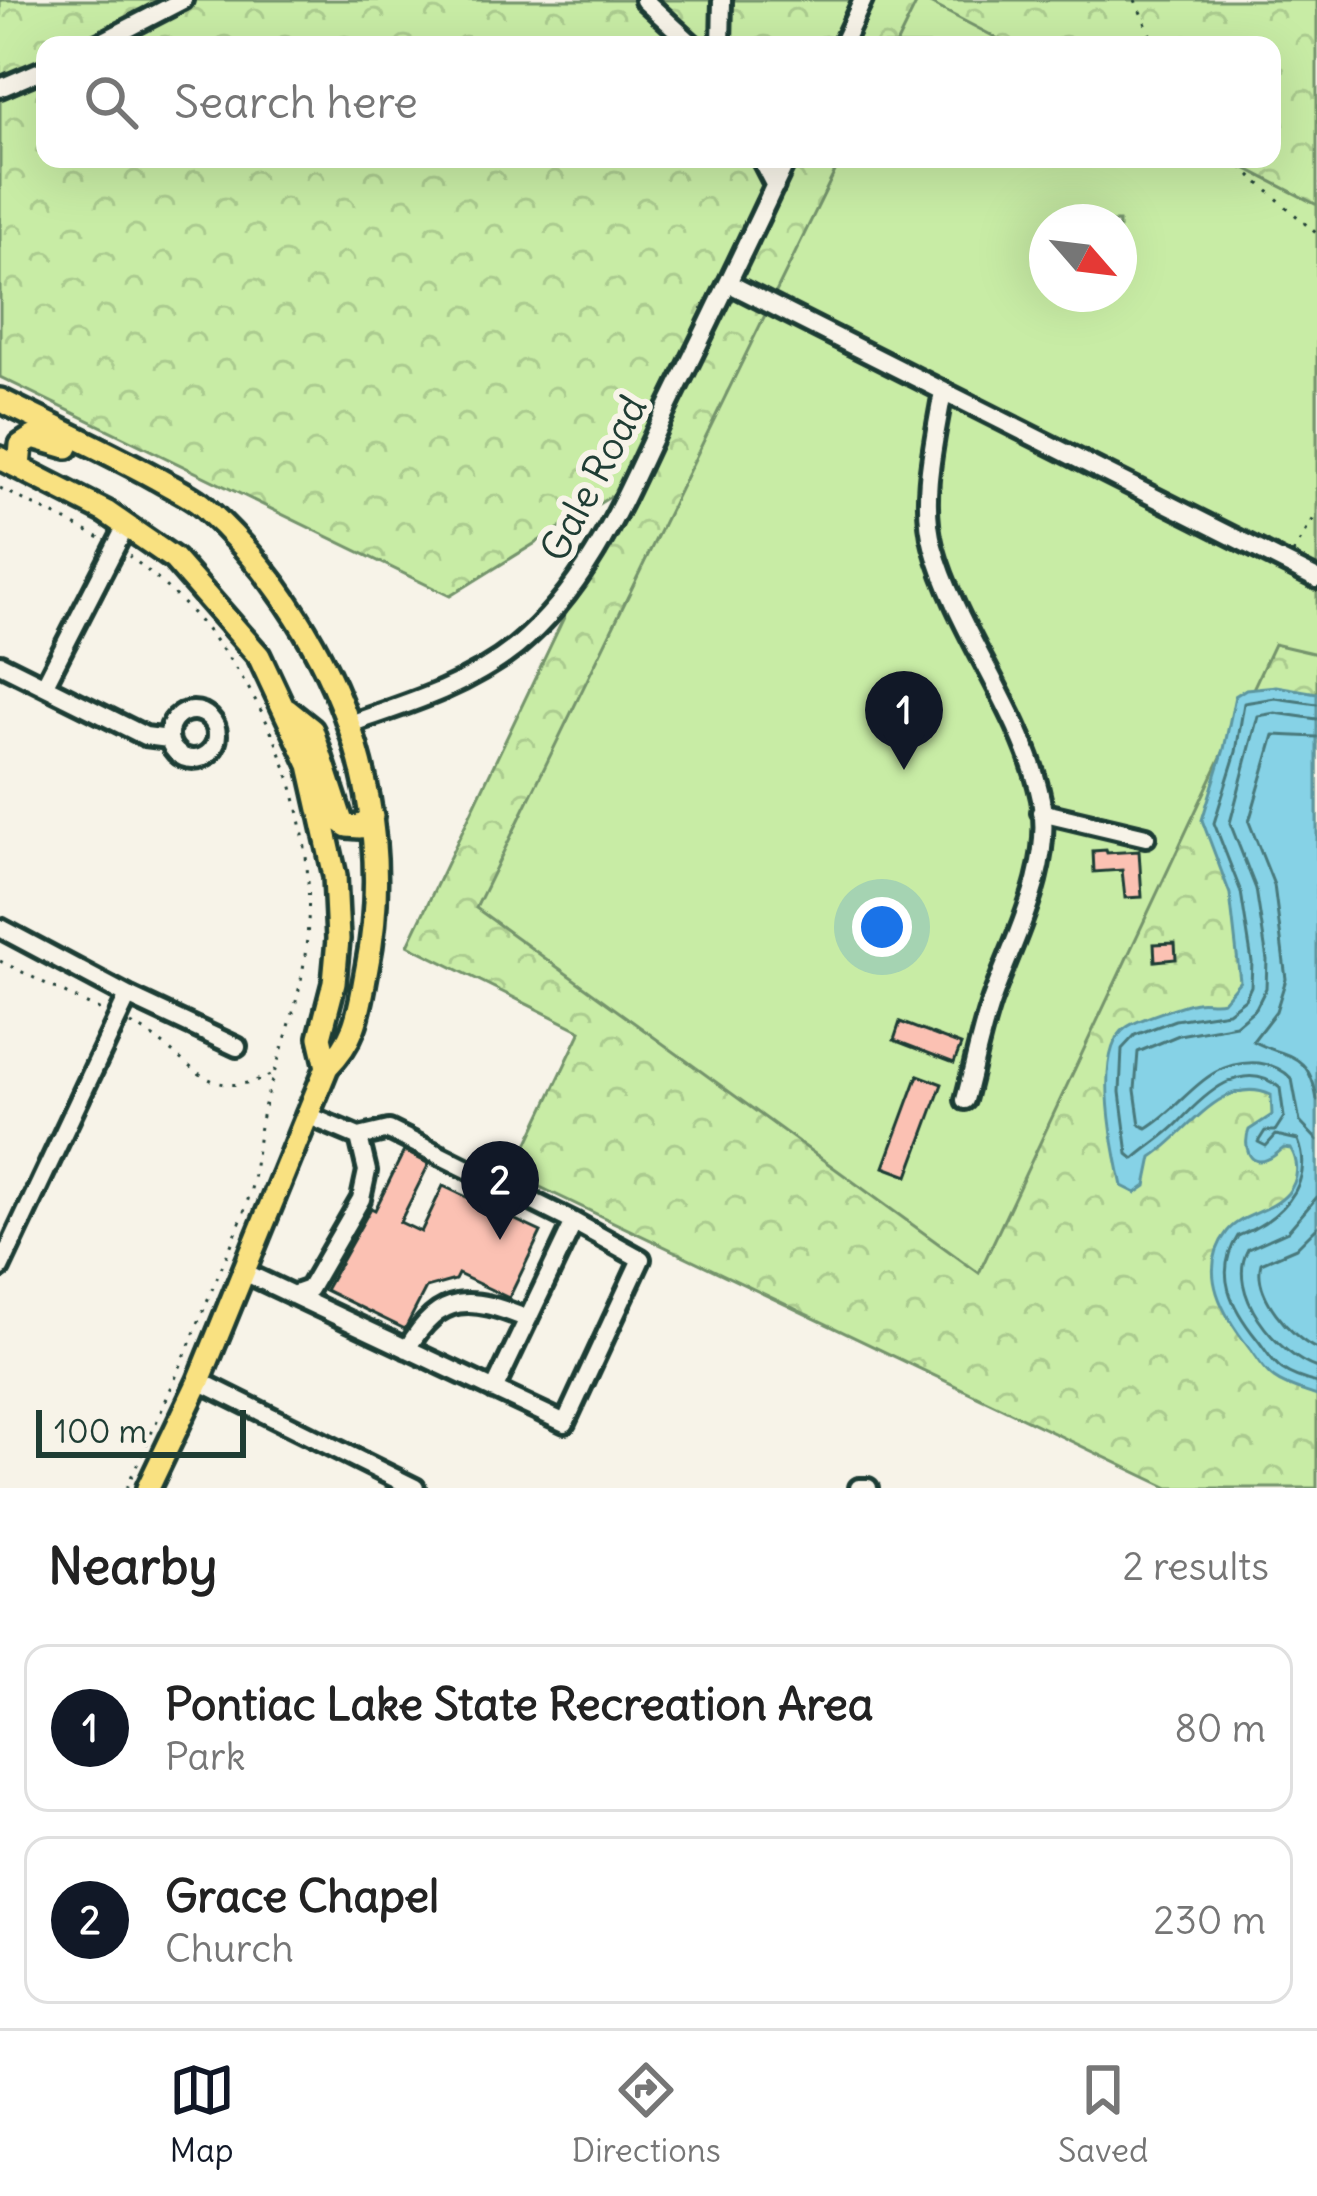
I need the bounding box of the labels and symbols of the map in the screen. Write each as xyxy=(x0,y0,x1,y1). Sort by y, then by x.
north arrow xyxy=(1029,204,1137,312)
street label: Gale Road xyxy=(529,387,658,570)
pin: 1 xyxy=(865,671,943,770)
your location xyxy=(852,897,912,957)
pin: 2 xyxy=(461,1141,539,1240)
scale bar xyxy=(36,1404,246,1457)

